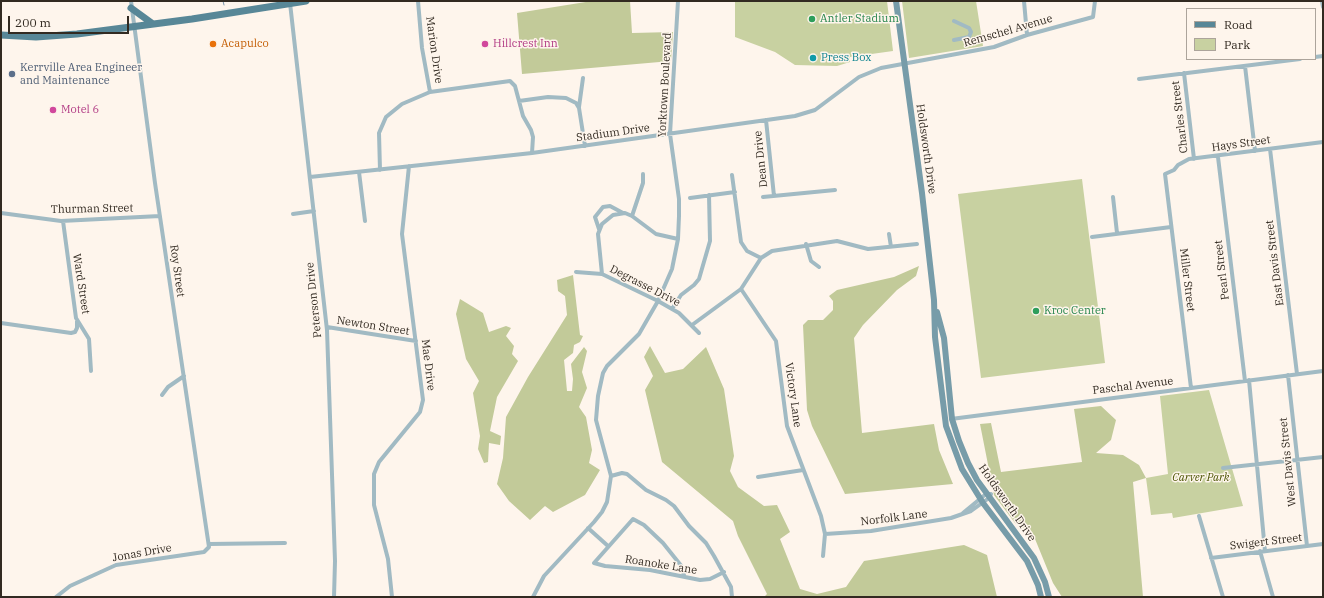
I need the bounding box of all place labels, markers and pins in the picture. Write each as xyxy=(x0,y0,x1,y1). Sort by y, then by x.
place label: Antler Stadium xyxy=(820,12,899,26)
marker: Antler Stadium xyxy=(807,14,817,24)
place label: Acapulco xyxy=(221,37,269,51)
place label: Hillcrest Inn xyxy=(493,37,558,51)
marker: Acapulco xyxy=(208,39,218,49)
marker: Hillcrest Inn xyxy=(480,39,490,49)
place label: Press Box xyxy=(821,51,871,65)
marker: Press Box xyxy=(808,53,818,63)
place label: Kerrville Area Engineer and Maintenance xyxy=(20,61,142,87)
marker: Kerrville Area Engineer and Maintenance xyxy=(7,69,17,79)
place label: Motel 6 xyxy=(61,103,99,117)
marker: Motel 6 xyxy=(48,105,58,115)
place label: Kroc Center xyxy=(1044,304,1106,318)
marker: Kroc Center xyxy=(1031,306,1041,316)

